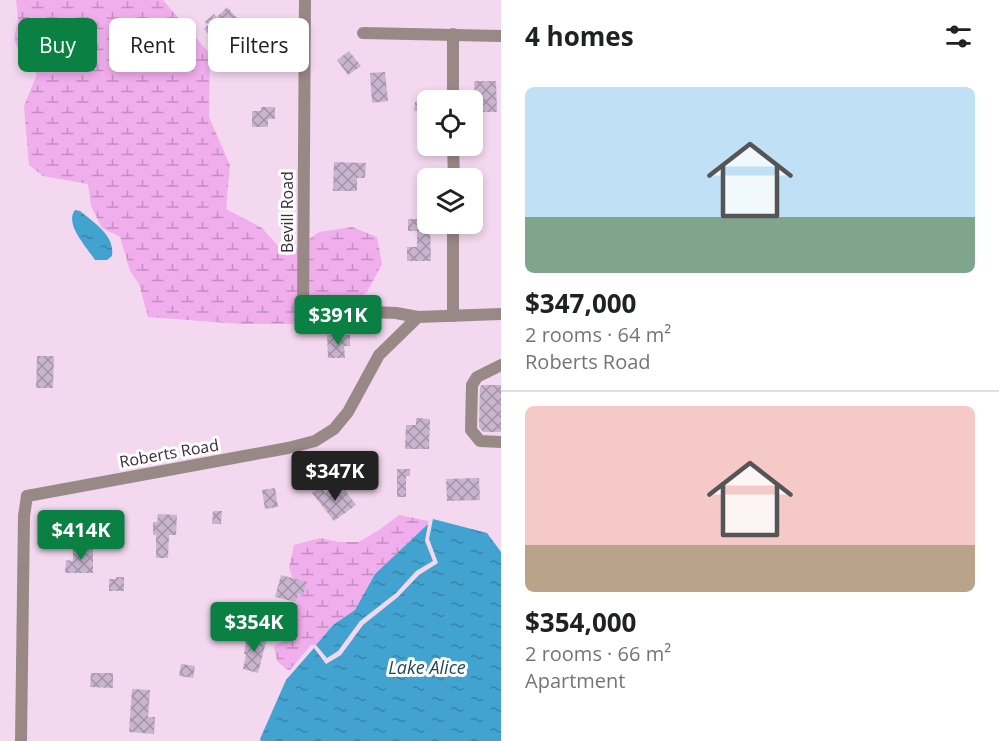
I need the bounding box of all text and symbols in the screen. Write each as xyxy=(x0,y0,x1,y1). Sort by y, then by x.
chip: Buy xyxy=(18,18,97,72)
chip: Rent xyxy=(109,18,196,72)
chip: Filters xyxy=(208,18,309,72)
text: 4 homes xyxy=(525,18,634,54)
icon: filters xyxy=(942,20,975,53)
map controls xyxy=(417,90,483,234)
button: locate xyxy=(417,90,483,156)
icon: home xyxy=(696,126,804,234)
button: layers xyxy=(417,168,483,234)
street label: Bevill Road xyxy=(276,171,298,253)
text: $347,000 xyxy=(525,285,636,321)
pin: $391K xyxy=(296,295,380,346)
text: $391K xyxy=(308,301,368,328)
text: 2 rooms · 64 m² xyxy=(525,321,671,348)
text: Roberts Road xyxy=(525,348,651,375)
street label: Roberts Road xyxy=(118,433,220,473)
icon: home xyxy=(696,445,804,553)
pin: $347K xyxy=(293,451,377,502)
text: $347K xyxy=(305,457,365,484)
pin: $414K xyxy=(39,510,123,561)
text: $414K xyxy=(51,516,111,543)
pin: $354K xyxy=(212,602,296,653)
text: $354,000 xyxy=(525,604,636,640)
text: $354K xyxy=(224,608,284,635)
text: 2 rooms · 66 m² xyxy=(525,640,671,667)
water label: Lake Alice xyxy=(388,655,466,679)
text: Apartment xyxy=(525,667,625,694)

